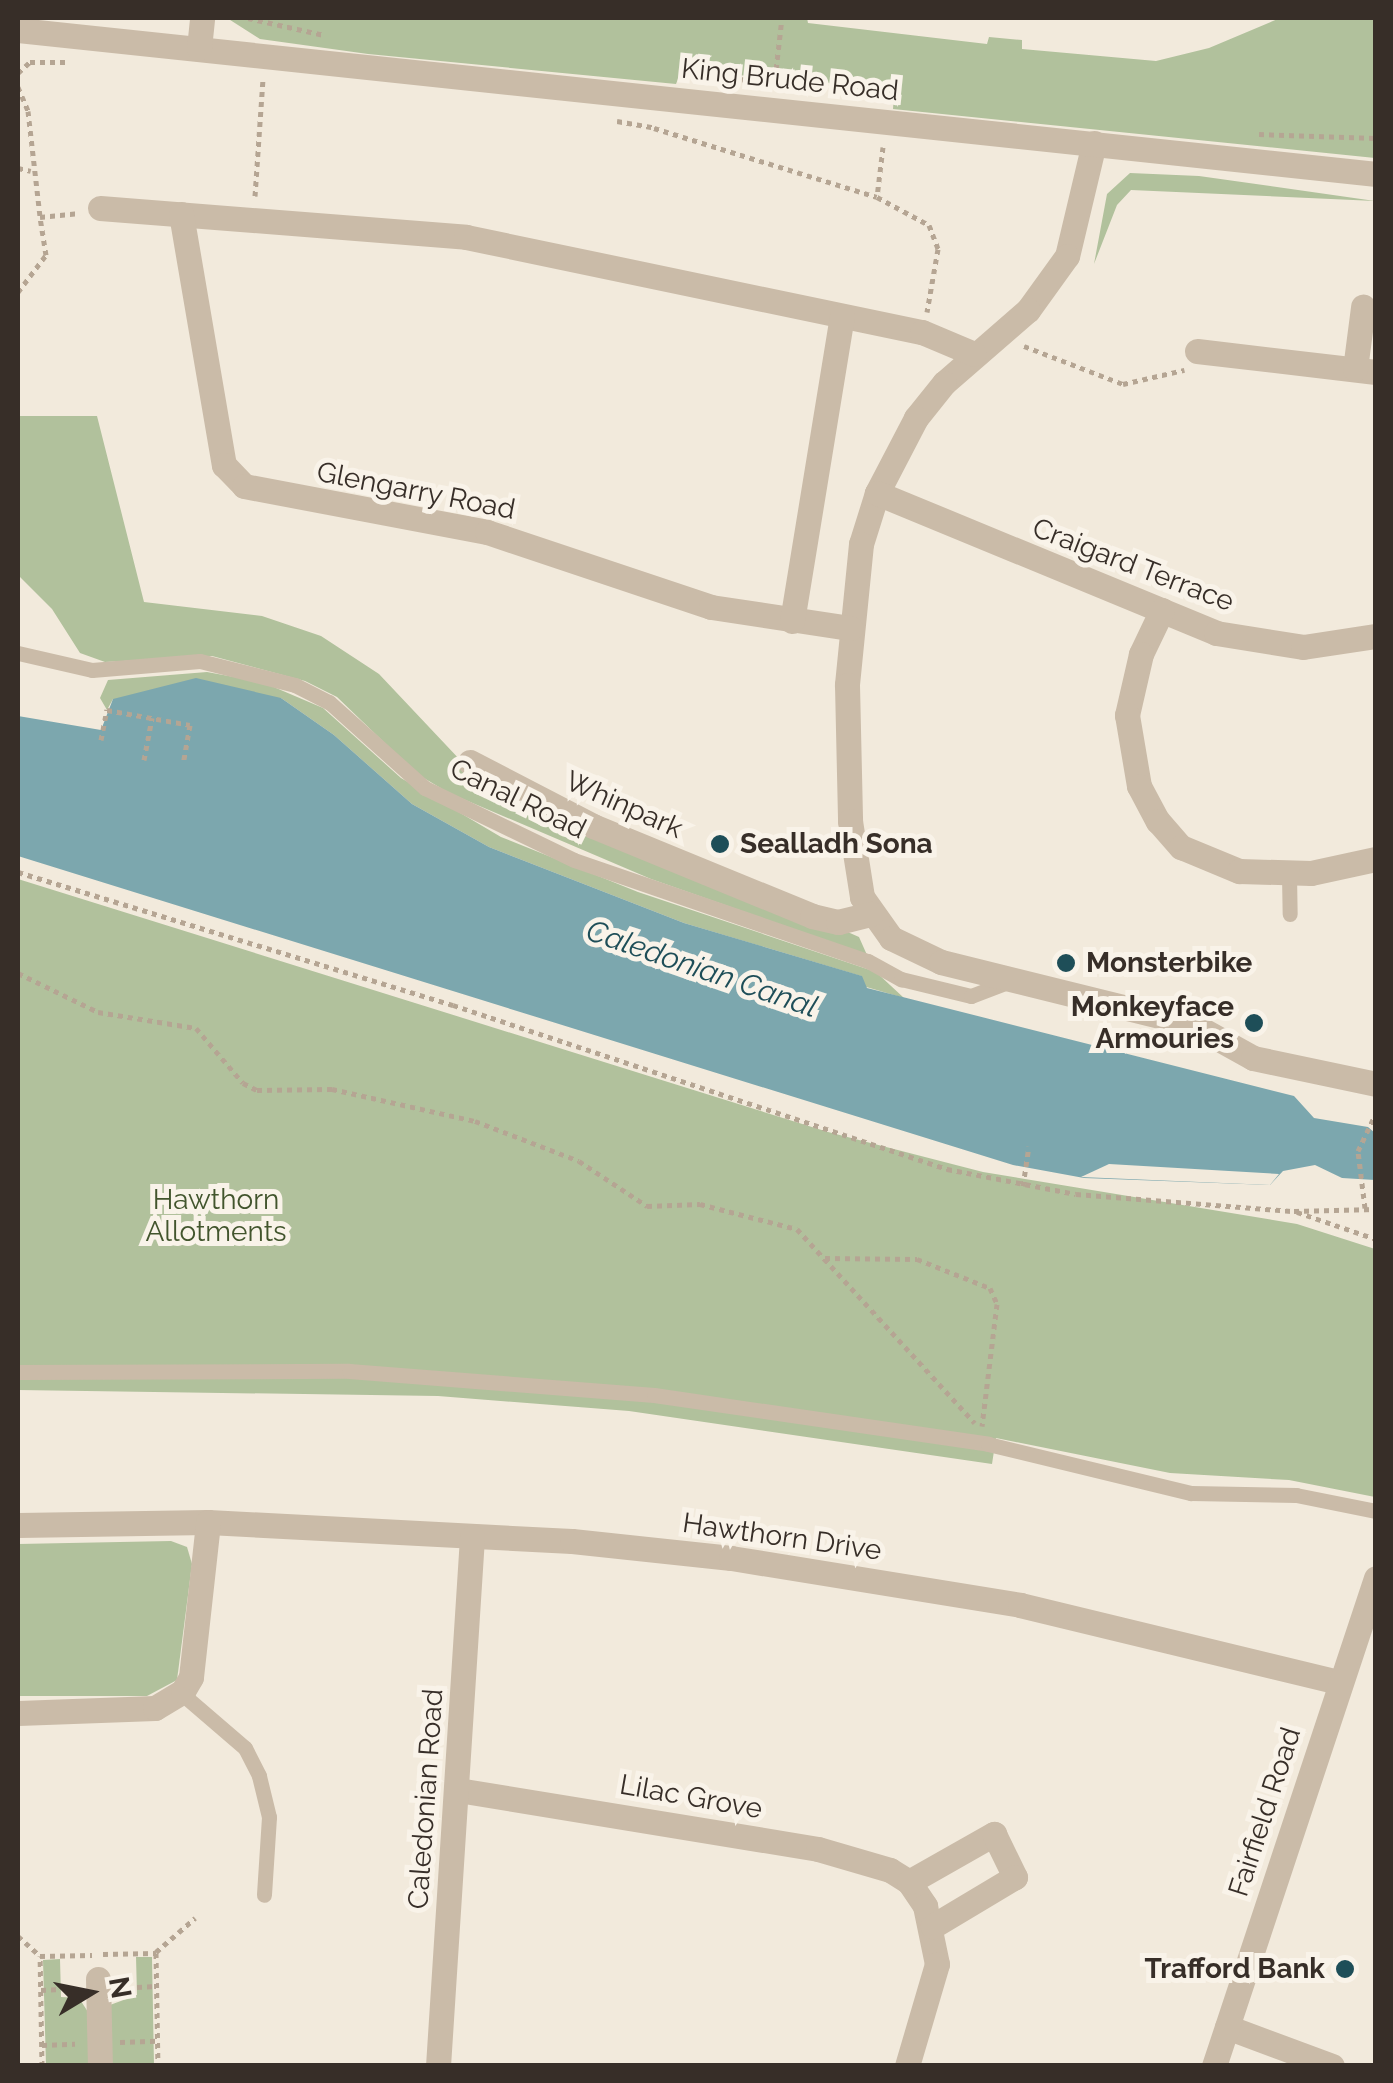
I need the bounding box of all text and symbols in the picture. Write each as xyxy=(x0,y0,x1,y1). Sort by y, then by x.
street label: King Brude Road xyxy=(680,52,900,108)
street label: Glengarry Road xyxy=(314,455,518,527)
street label: Craigard Terrace xyxy=(1027,511,1239,619)
street label: Canal Road xyxy=(444,751,592,847)
street label: Whinpark xyxy=(560,764,688,846)
place label: Sealladh Sona xyxy=(740,827,933,861)
marker: Sealladh Sona xyxy=(709,833,731,855)
water label: Caledonian Canal xyxy=(582,913,822,1025)
place label: Monsterbike xyxy=(1086,946,1252,980)
marker: Monsterbike xyxy=(1055,952,1077,974)
place label: Monkeyface Armouries xyxy=(1071,990,1234,1056)
marker: Monkeyface Armouries xyxy=(1243,1012,1265,1034)
park label: Hawthorn Allotments xyxy=(145,1183,287,1249)
street label: Hawthorn Drive xyxy=(680,1506,884,1568)
street label: Caledonian Road xyxy=(402,1688,450,1910)
street label: Fairfield Road xyxy=(1222,1723,1308,1901)
street label: Lilac Grove xyxy=(617,1768,765,1826)
north arrow xyxy=(40,1943,140,2043)
place label: Trafford Bank xyxy=(1144,1952,1325,1986)
marker: Trafford Bank xyxy=(1334,1958,1356,1980)
text: N xyxy=(102,1974,138,2001)

